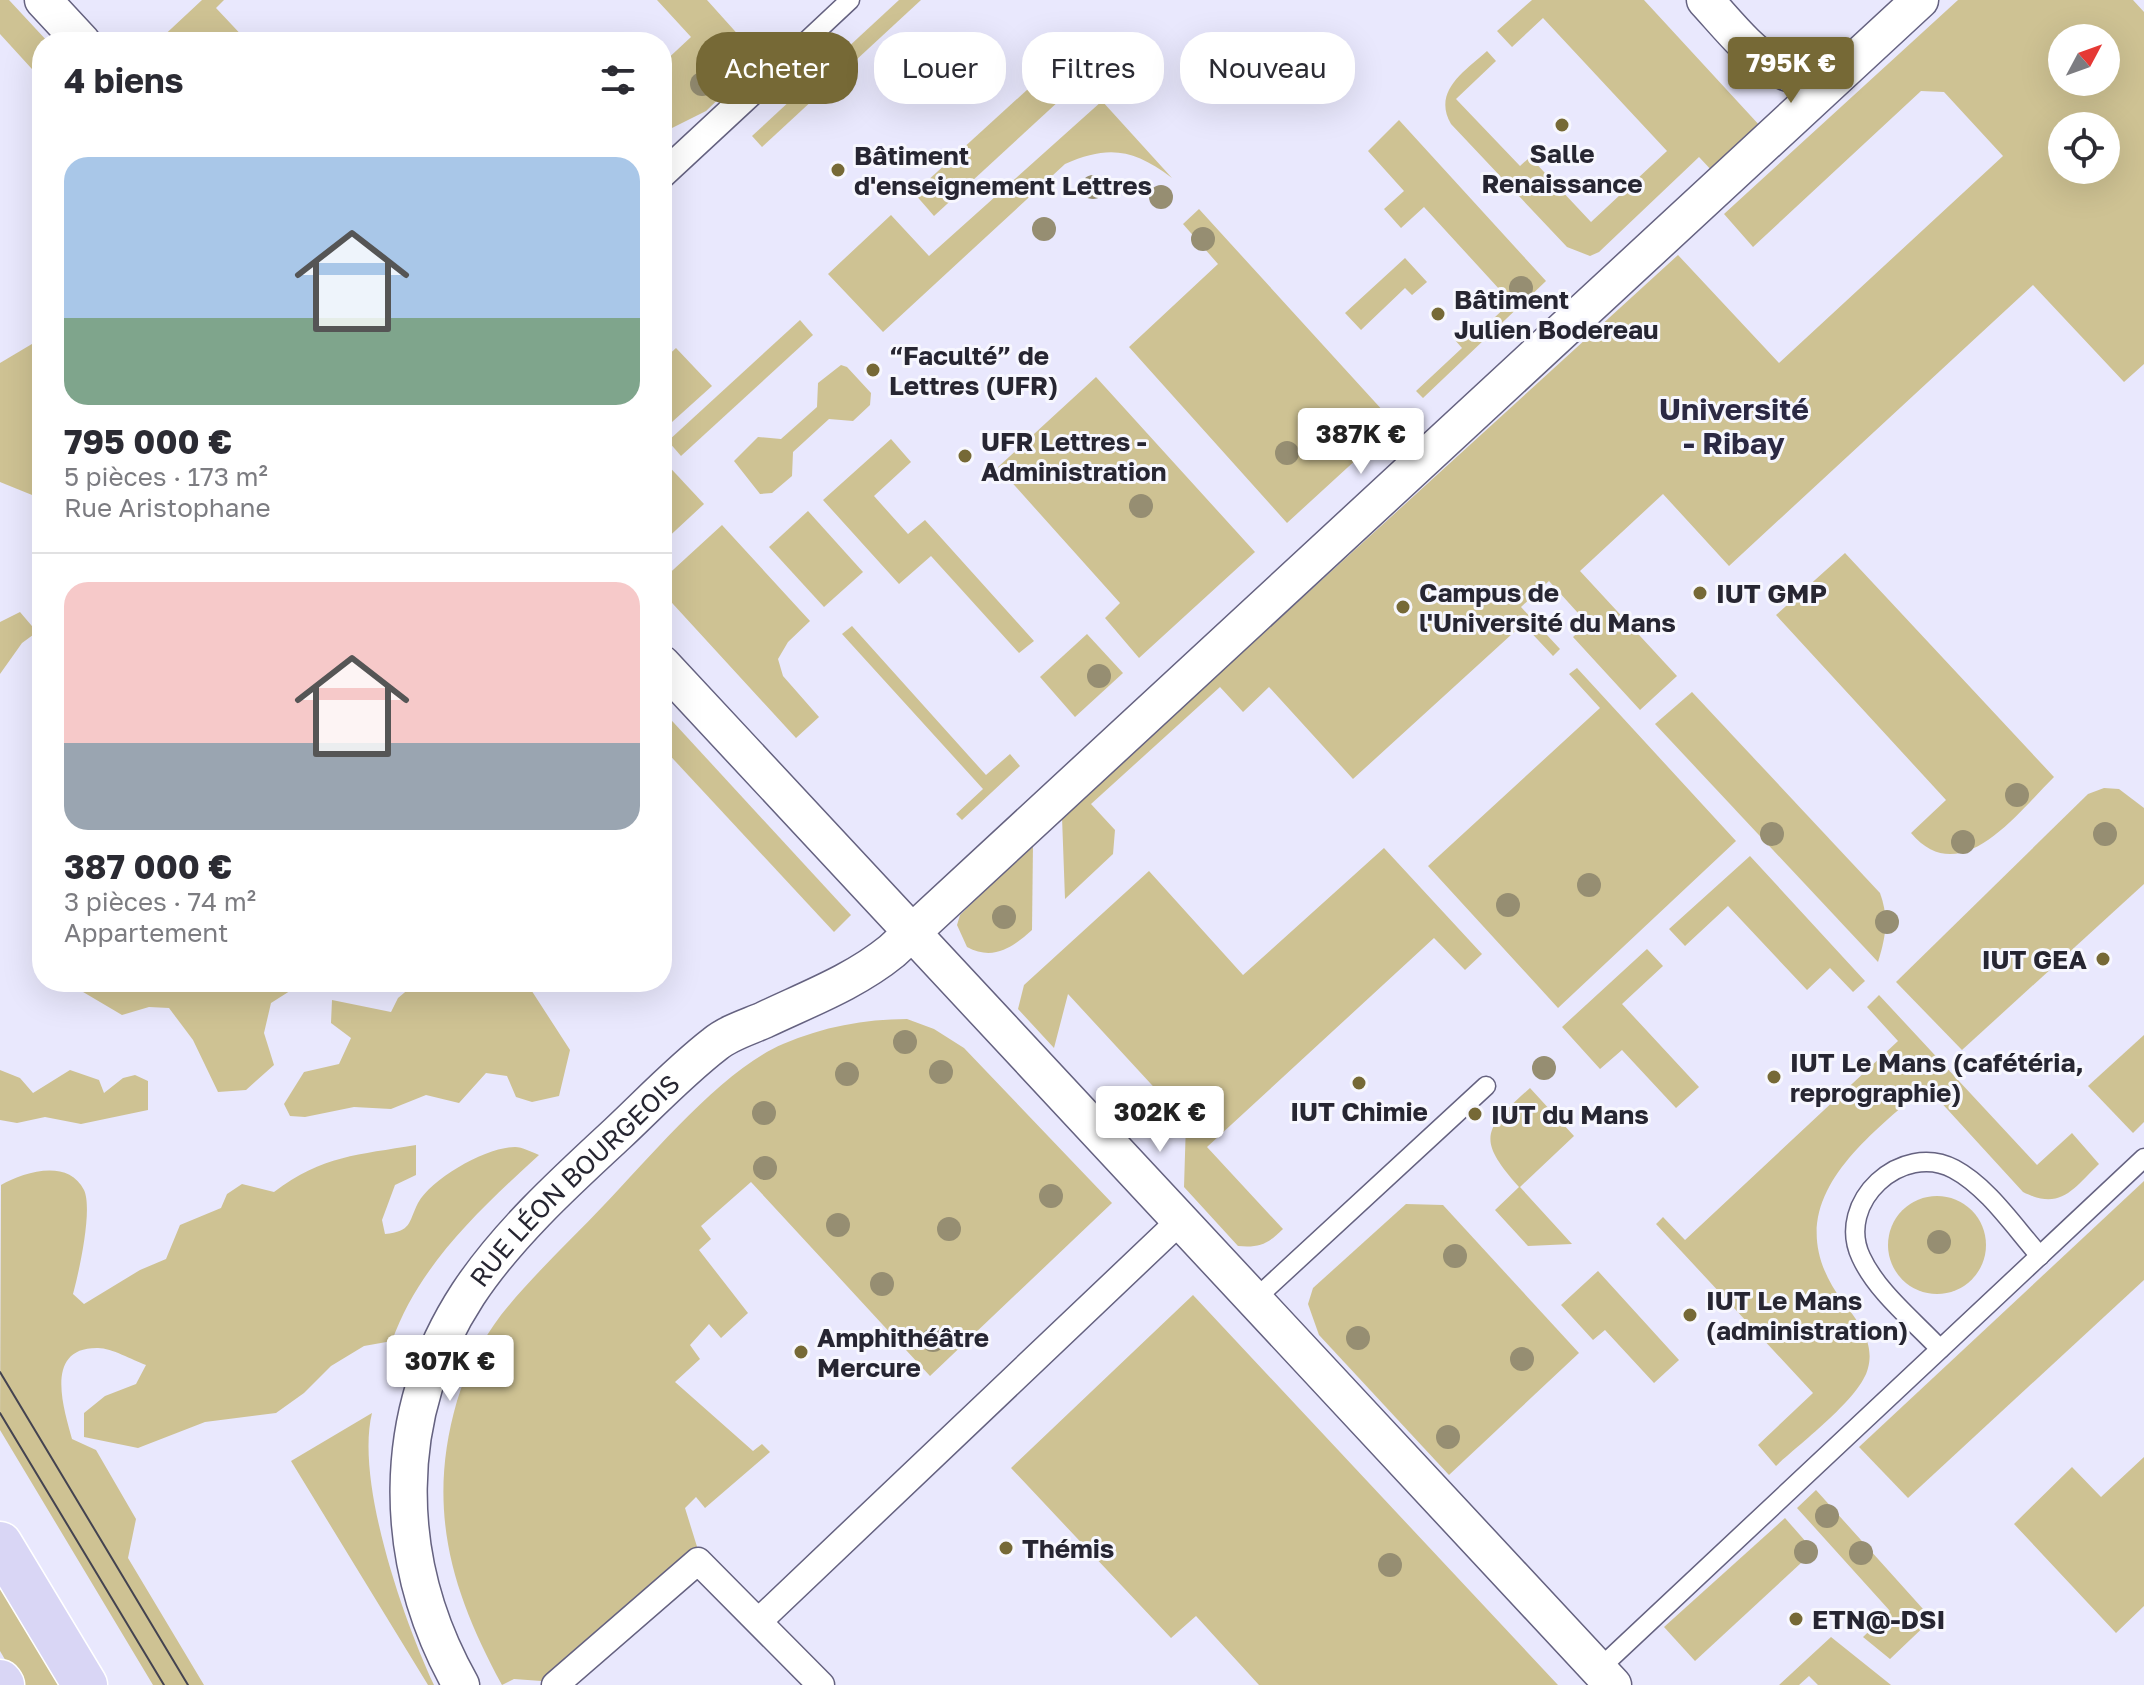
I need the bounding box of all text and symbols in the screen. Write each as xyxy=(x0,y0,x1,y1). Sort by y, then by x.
north arrow xyxy=(2048,24,2120,96)
map controls xyxy=(2048,24,2120,184)
chip: Acheter xyxy=(696,32,858,104)
chip: Louer xyxy=(874,32,1006,104)
chip: Filtres xyxy=(1022,32,1164,104)
chip: Nouveau xyxy=(1180,32,1355,104)
pin: 795K € xyxy=(1726,37,1856,105)
text: 795K € xyxy=(1746,47,1836,78)
icon: filters xyxy=(596,58,640,102)
text: 4 biens xyxy=(64,60,184,100)
button: locate xyxy=(2048,112,2120,184)
marker: Salle Renaissance xyxy=(1553,116,1571,134)
place label: Salle Renaissance xyxy=(1481,138,1643,199)
place label: Bâtiment d'enseignement Lettres xyxy=(854,140,1152,201)
marker: Bâtiment d'enseignement Lettres xyxy=(829,161,847,179)
icon: home xyxy=(280,209,424,353)
place label: Bâtiment Julien Bodereau xyxy=(1454,284,1659,345)
marker: Bâtiment Julien Bodereau xyxy=(1429,305,1447,323)
place label: “Faculté” de Lettres (UFR) xyxy=(889,340,1058,401)
marker: “Faculté” de Lettres (UFR) xyxy=(864,361,882,379)
district label: Université - Ribay xyxy=(1659,391,1809,461)
pin: 387K € xyxy=(1296,408,1426,476)
text: 387K € xyxy=(1316,418,1406,449)
text: 795 000 € xyxy=(64,421,232,461)
place label: UFR Lettres - Administration xyxy=(981,426,1166,487)
marker: UFR Lettres - Administration xyxy=(956,447,974,465)
text: 5 pièces · 173 m² xyxy=(64,461,268,492)
text: Rue Aristophane xyxy=(64,492,271,523)
place label: Campus de l'Université du Mans xyxy=(1419,577,1676,638)
place label: IUT GMP xyxy=(1716,578,1827,609)
marker: IUT GMP xyxy=(1691,584,1709,602)
marker: Campus de l'Université du Mans xyxy=(1394,598,1412,616)
icon: home xyxy=(280,634,424,778)
text: 387 000 € xyxy=(64,846,232,886)
text: 3 pièces · 74 m² xyxy=(64,886,256,917)
text: Appartement xyxy=(64,917,228,948)
place label: IUT GEA xyxy=(1982,944,2088,975)
marker: IUT GEA xyxy=(2094,950,2112,968)
place label: IUT Le Mans (cafétéria, reprographie) xyxy=(1790,1047,2084,1108)
street label: RUE LÉON BOURGEOIS xyxy=(463,1067,685,1292)
marker: IUT Le Mans (cafétéria, reprographie) xyxy=(1765,1068,1783,1086)
marker: IUT Chimie xyxy=(1350,1074,1368,1092)
pin: 302K € xyxy=(1095,1086,1225,1154)
text: 302K € xyxy=(1114,1096,1206,1127)
place label: IUT Chimie xyxy=(1290,1096,1428,1127)
place label: IUT du Mans xyxy=(1491,1099,1649,1130)
marker: IUT du Mans xyxy=(1466,1105,1484,1123)
place label: IUT Le Mans (administration) xyxy=(1706,1285,1908,1346)
marker: IUT Le Mans (administration) xyxy=(1681,1306,1699,1324)
place label: Amphithéâtre Mercure xyxy=(817,1322,989,1383)
pin: 307K € xyxy=(385,1335,515,1403)
marker: Amphithéâtre Mercure xyxy=(792,1343,810,1361)
text: 307K € xyxy=(405,1345,495,1376)
place label: Thémis xyxy=(1022,1533,1114,1564)
marker: Thémis xyxy=(997,1539,1015,1557)
place label: ETN@-DSI xyxy=(1812,1604,1945,1635)
marker: ETN@-DSI xyxy=(1787,1610,1805,1628)

